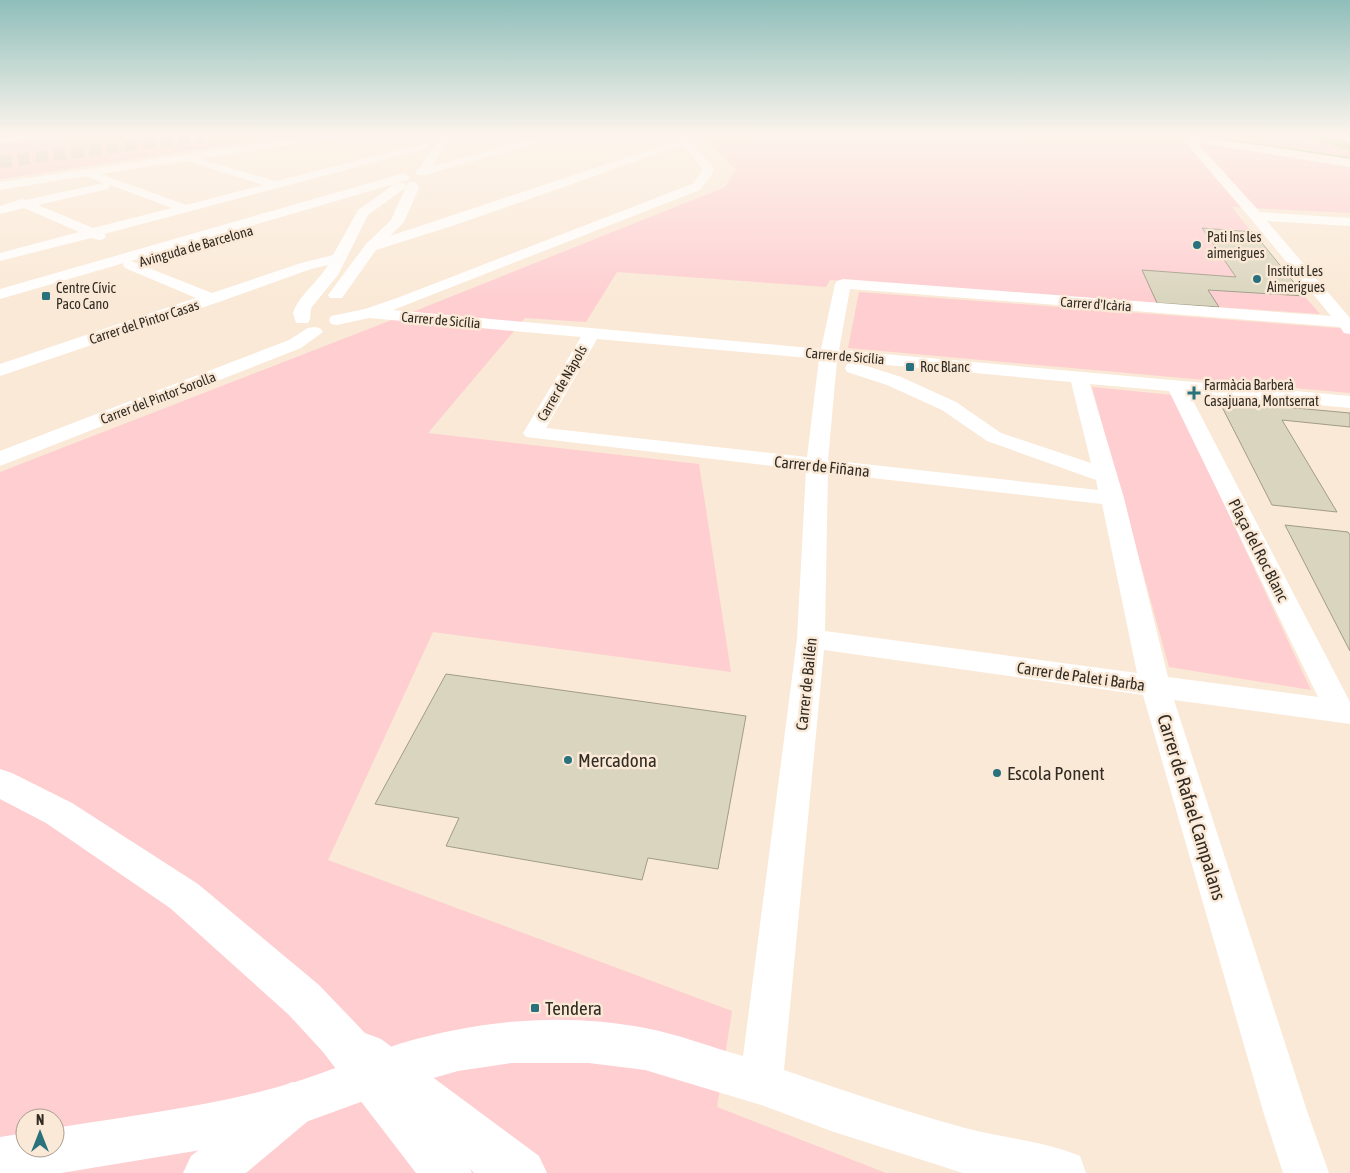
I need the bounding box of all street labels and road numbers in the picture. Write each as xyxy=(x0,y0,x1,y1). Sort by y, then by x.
street label: Avinguda de Barcelona xyxy=(137,222,255,270)
street label: Carrer d'Icària xyxy=(1060,294,1132,314)
street label: Carrer del Pintor Casas xyxy=(87,297,201,347)
street label: Carrer de Sicília xyxy=(401,309,481,331)
street label: Carrer de Nàpols xyxy=(534,342,590,424)
street label: Carrer de Sicília xyxy=(805,345,885,367)
street label: Carrer del Pintor Sorolla xyxy=(98,369,218,427)
street label: Carrer de Fiñana xyxy=(773,452,871,480)
street label: Plaça del Roc Blanc xyxy=(1224,496,1293,605)
street label: Carrer de Bailén xyxy=(792,637,820,731)
street label: Carrer de Palet i Barba xyxy=(1016,658,1146,694)
street label: Carrer de Rafael Campalans xyxy=(1153,711,1231,903)

